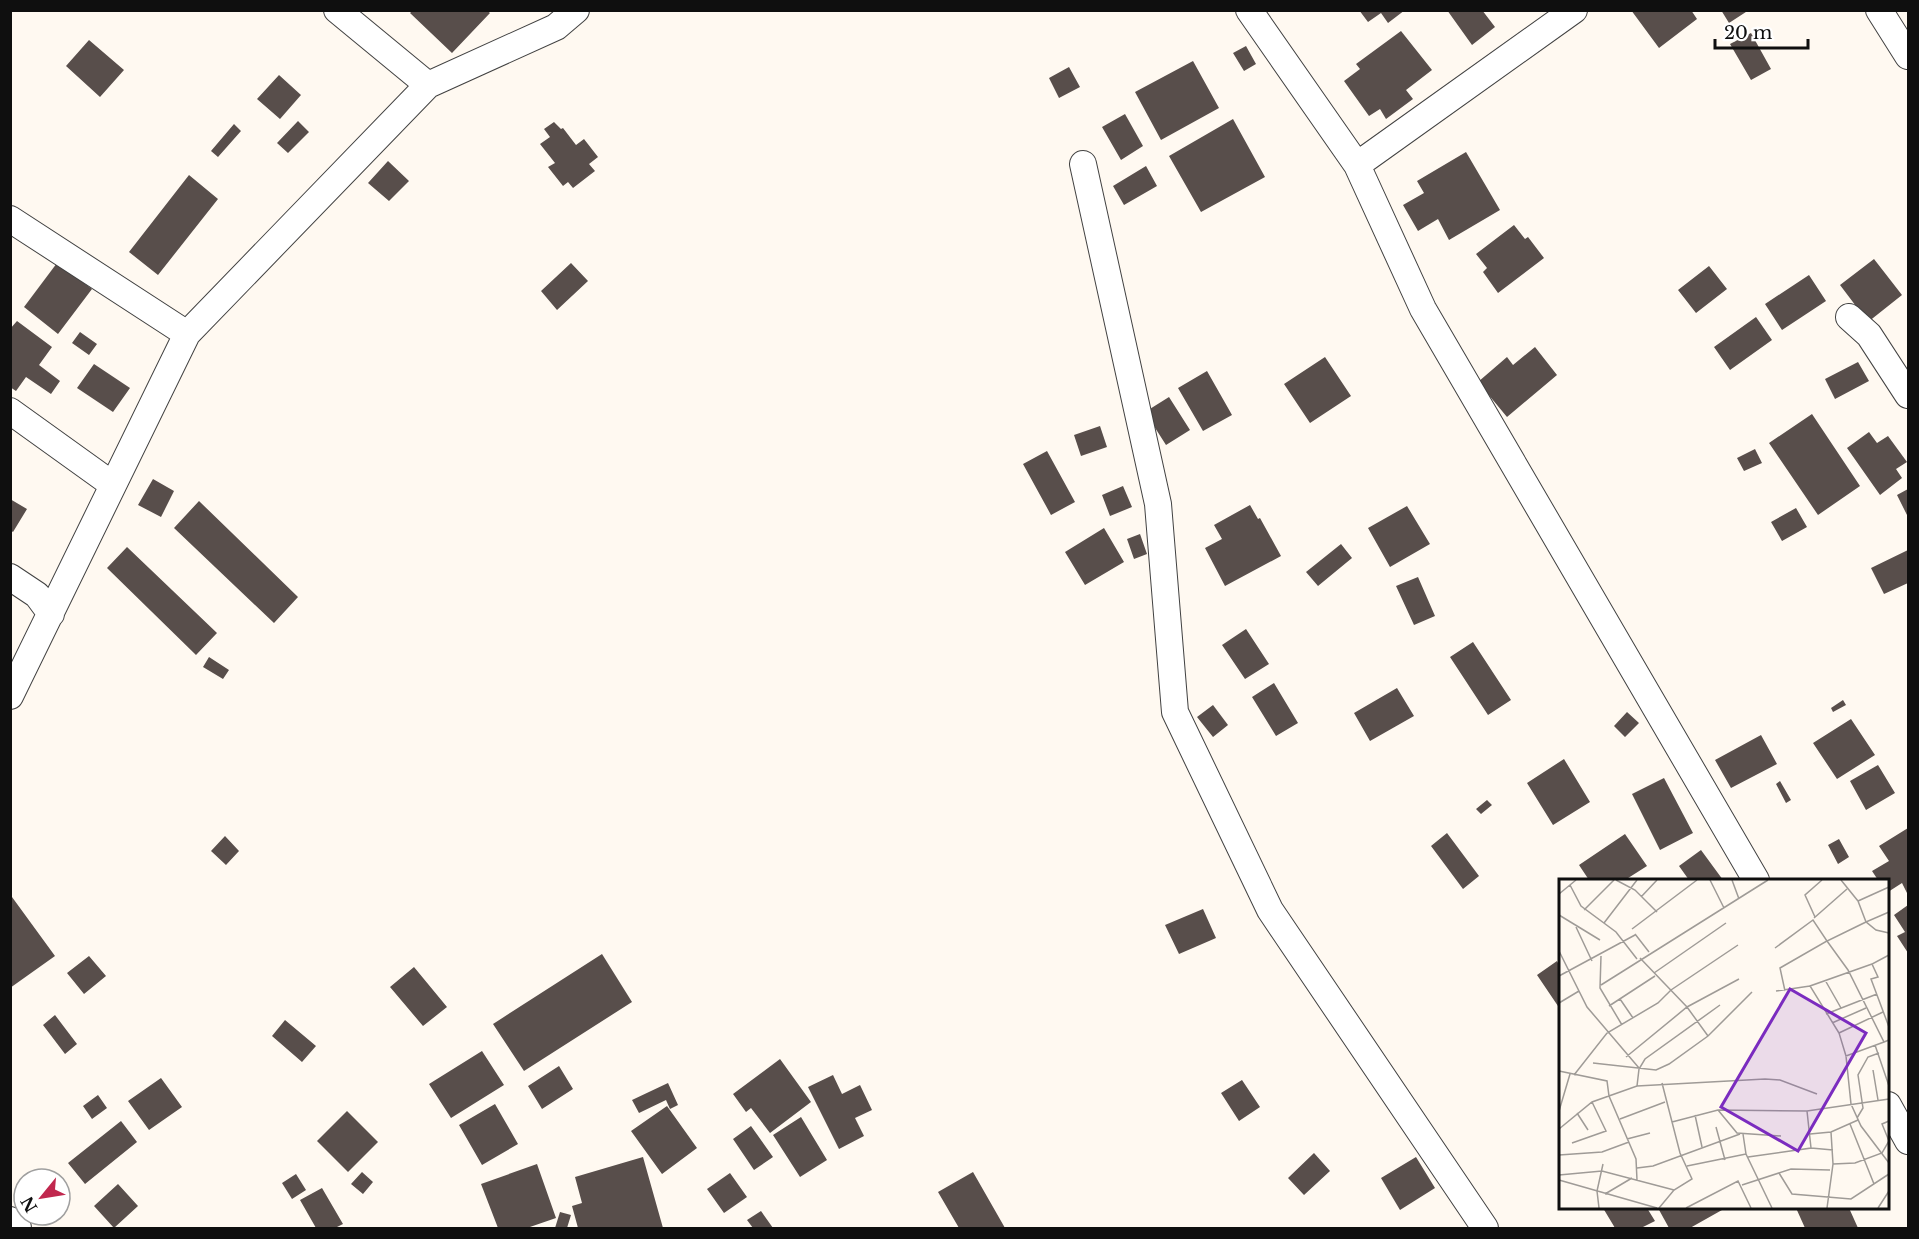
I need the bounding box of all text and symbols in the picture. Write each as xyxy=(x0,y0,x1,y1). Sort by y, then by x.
scale bar xyxy=(1715,12,1808,50)
text: 20 m xyxy=(1724,22,1772,44)
inset map xyxy=(1559,879,1889,1209)
north arrow xyxy=(12,1167,72,1227)
text: N xyxy=(17,1193,41,1216)

